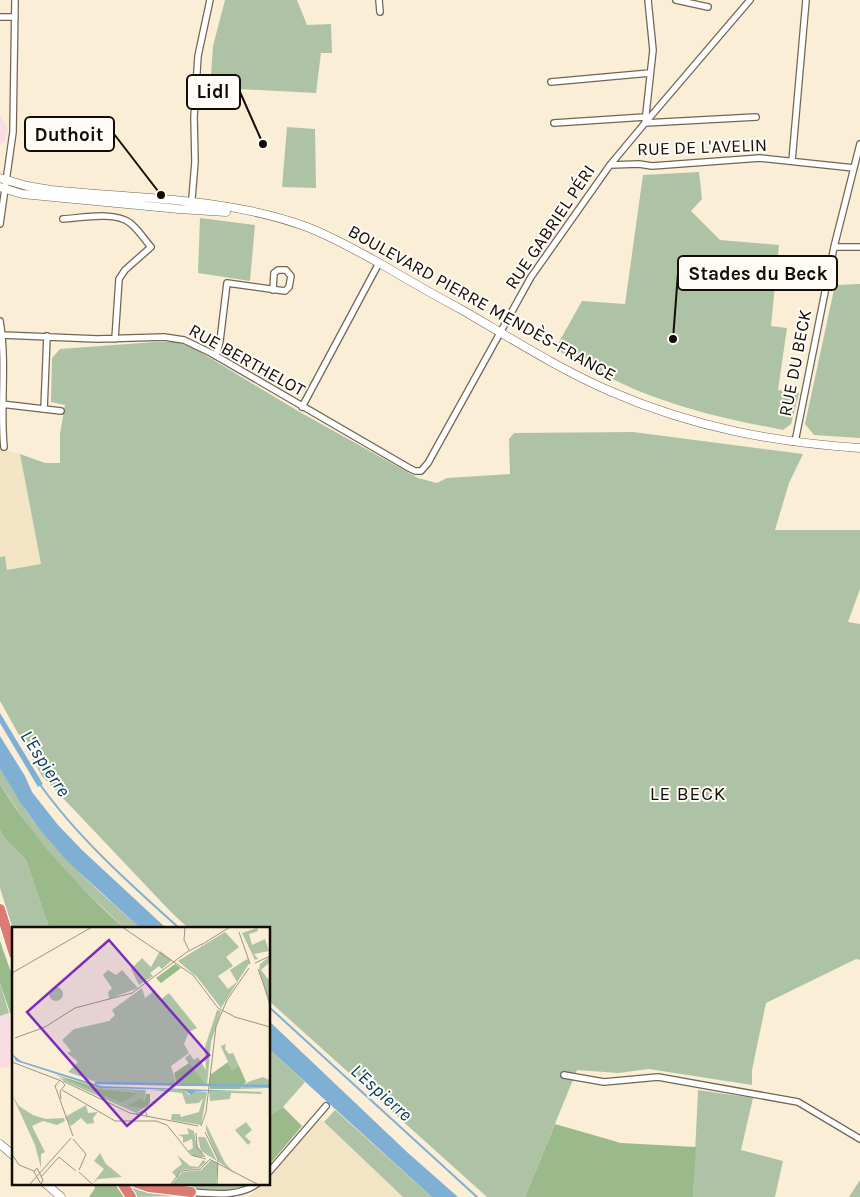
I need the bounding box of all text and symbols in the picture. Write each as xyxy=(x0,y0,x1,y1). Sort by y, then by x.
callout: Lidl xyxy=(187,75,240,109)
text: Lidl xyxy=(196,81,230,103)
callout: Duthoit xyxy=(25,117,114,151)
text: Duthoit xyxy=(35,124,103,146)
street label: RUE DE L'AVELIN xyxy=(637,134,767,160)
street label: RUE GABRIEL PÉRI xyxy=(499,160,600,293)
street label: BOULEVARD PIERRE MENDÈS-FRANCE xyxy=(344,219,620,386)
callout: Stades du Beck xyxy=(678,256,837,290)
text: Stades du Beck xyxy=(688,263,828,285)
street label: RUE DU BECK xyxy=(774,308,816,418)
street label: RUE BERTHELOT xyxy=(185,319,309,401)
water label: L'Espierre xyxy=(16,726,75,801)
district label: LE BECK xyxy=(650,783,726,805)
inset map xyxy=(12,927,270,1184)
water label: L'Espierre xyxy=(346,1060,417,1126)

